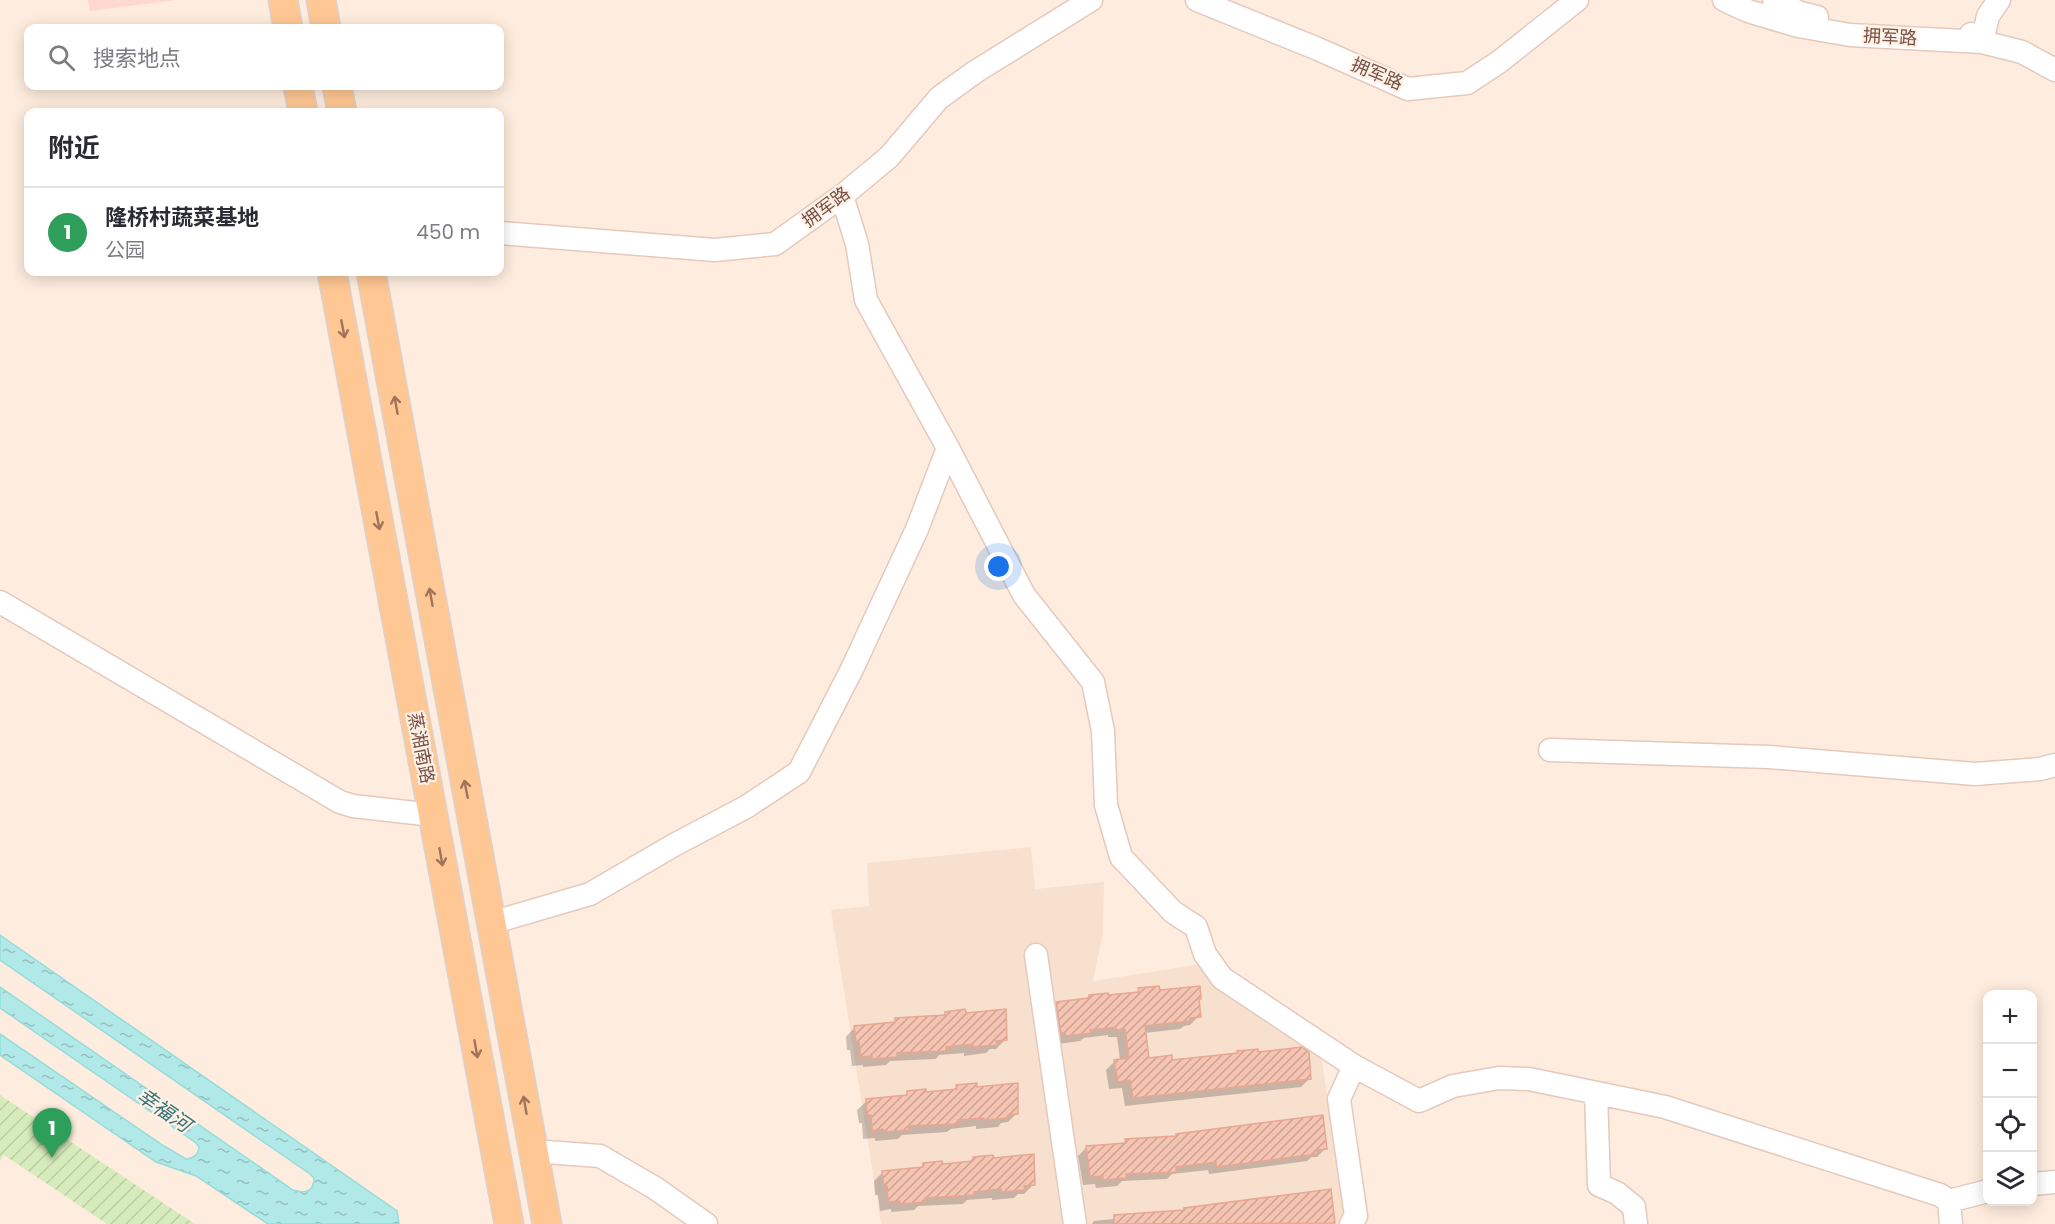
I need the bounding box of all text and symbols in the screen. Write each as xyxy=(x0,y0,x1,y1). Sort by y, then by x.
street label: 拥军路 xyxy=(1862,23,1918,50)
search box xyxy=(24,24,504,90)
icon: search xyxy=(45,41,78,74)
text: 搜索地点 xyxy=(93,43,181,74)
street label: 拥军路 xyxy=(1347,51,1407,96)
text: 附近 xyxy=(48,130,100,166)
street label: 拥军路 xyxy=(797,180,855,233)
text: 隆桥村蔬菜基地 xyxy=(105,202,259,233)
text: 1 xyxy=(64,218,71,246)
text: 450 m xyxy=(416,218,480,246)
text: 公园 xyxy=(105,236,145,264)
one-way arrow xyxy=(338,319,349,338)
one-way arrow xyxy=(390,396,401,416)
one-way arrow xyxy=(373,510,384,530)
your location xyxy=(984,552,1013,581)
one-way arrow xyxy=(425,588,436,607)
street label: 蒸湘南路 xyxy=(402,710,441,786)
one-way arrow xyxy=(460,780,471,799)
one-way arrow xyxy=(436,847,447,866)
map controls xyxy=(1983,990,2037,1206)
button: + xyxy=(1983,990,2037,1044)
one-way arrow xyxy=(471,1038,482,1058)
button: − xyxy=(1983,1044,2037,1098)
water label: 幸福河 xyxy=(131,1081,200,1141)
one-way arrow xyxy=(519,1095,530,1115)
button: locate xyxy=(1983,1098,2037,1152)
pin: 1 xyxy=(32,1108,72,1158)
button: layers xyxy=(1983,1152,2037,1206)

